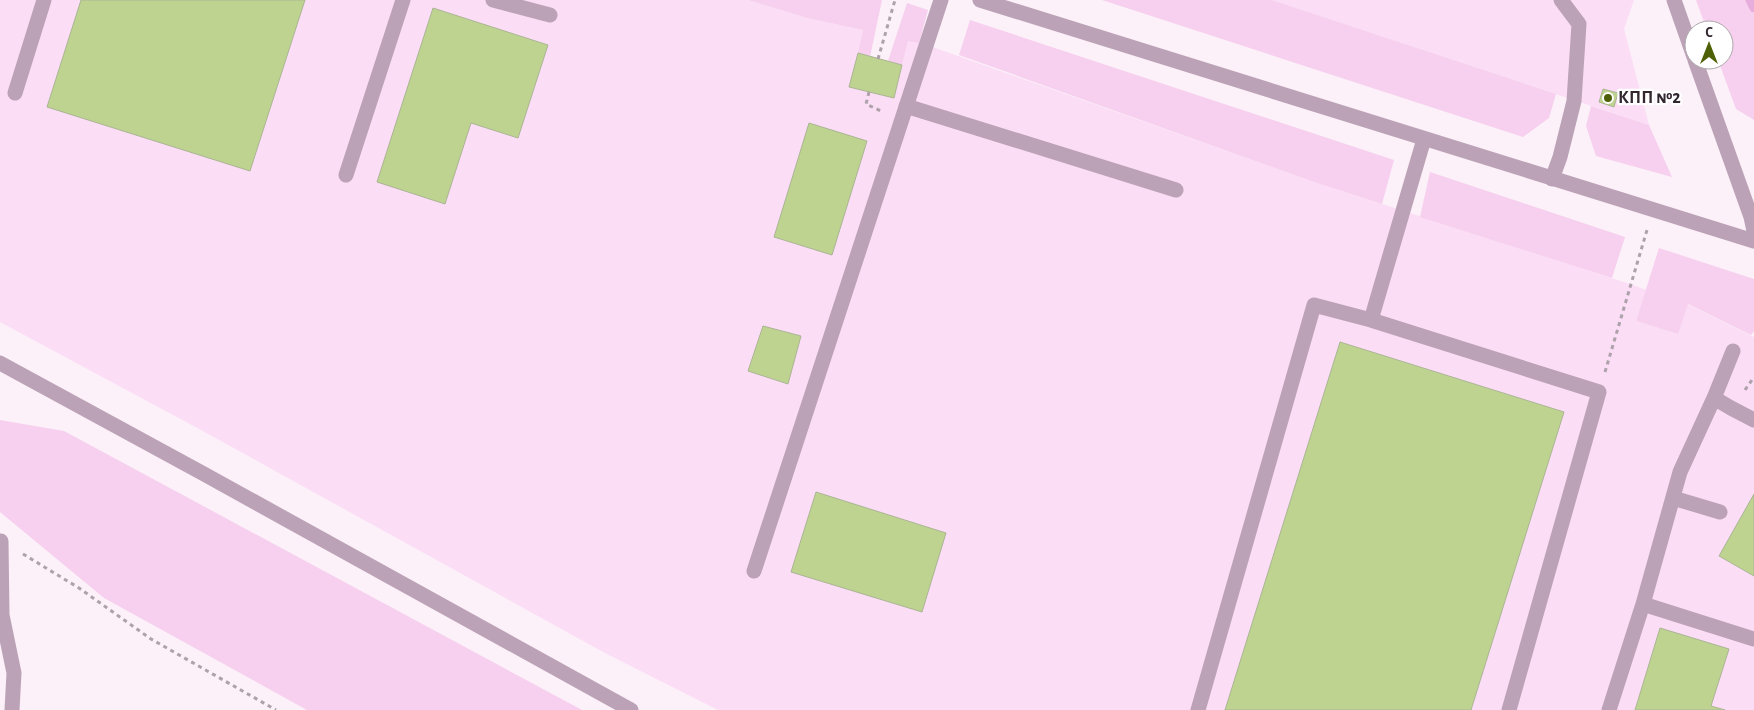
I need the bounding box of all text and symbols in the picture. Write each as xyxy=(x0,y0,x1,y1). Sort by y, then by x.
north arrow xyxy=(1684,20,1734,70)
text: С xyxy=(1705,26,1713,40)
place label: КПП №2 xyxy=(1618,89,1681,107)
marker: КПП №2 xyxy=(1602,92,1614,104)

